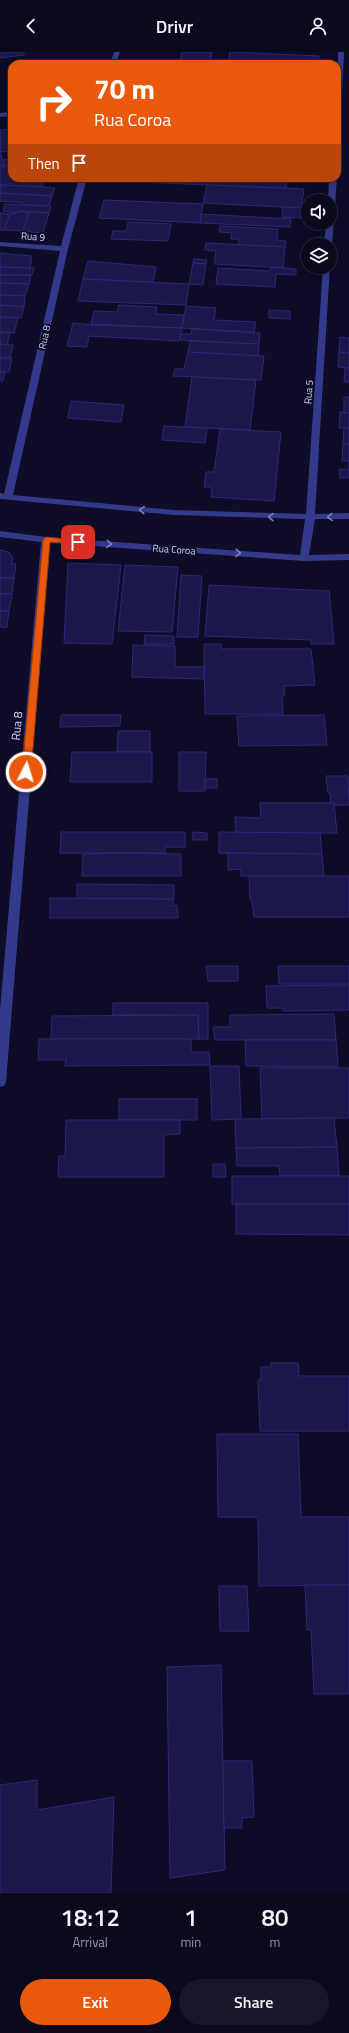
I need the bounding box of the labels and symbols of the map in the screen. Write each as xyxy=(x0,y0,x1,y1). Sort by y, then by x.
street label: Rua 9 xyxy=(20,228,46,245)
street label: Rua 8 xyxy=(34,323,55,351)
street label: Rua 5 xyxy=(300,379,317,405)
one-way arrow xyxy=(138,505,145,514)
one-way arrow xyxy=(268,513,274,521)
one-way arrow xyxy=(327,513,333,521)
pin xyxy=(61,525,95,559)
one-way arrow xyxy=(105,539,112,548)
street label: Rua Coroa xyxy=(152,541,196,558)
one-way arrow xyxy=(235,549,241,558)
street label: Rua 8 xyxy=(6,710,27,741)
position arrow xyxy=(5,751,47,793)

